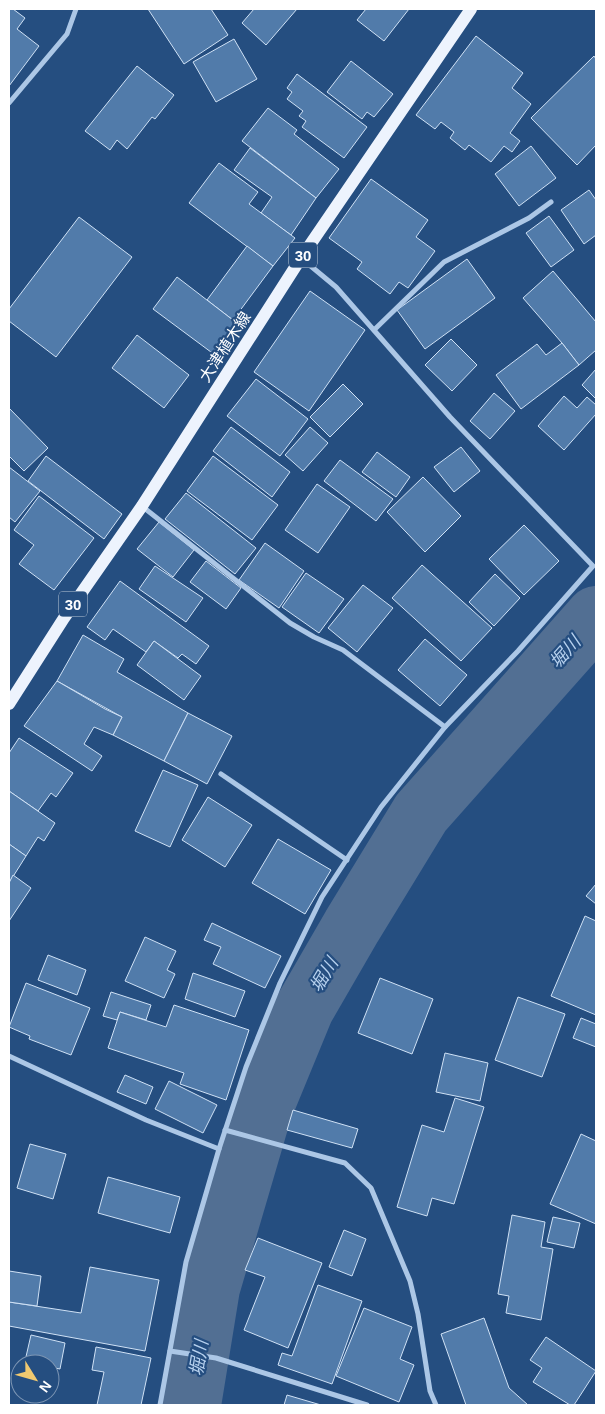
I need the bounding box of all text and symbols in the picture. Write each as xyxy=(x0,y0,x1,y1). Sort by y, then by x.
road number: 30 xyxy=(289,242,317,268)
street label: 大津植木線 xyxy=(196,309,254,385)
road number: 30 xyxy=(59,592,87,616)
water label: 堀川 xyxy=(546,630,586,672)
water label: 堀川 xyxy=(306,953,343,996)
water label: 堀川 xyxy=(186,1337,212,1377)
north arrow xyxy=(10,1354,60,1404)
text: N xyxy=(36,1378,55,1396)

